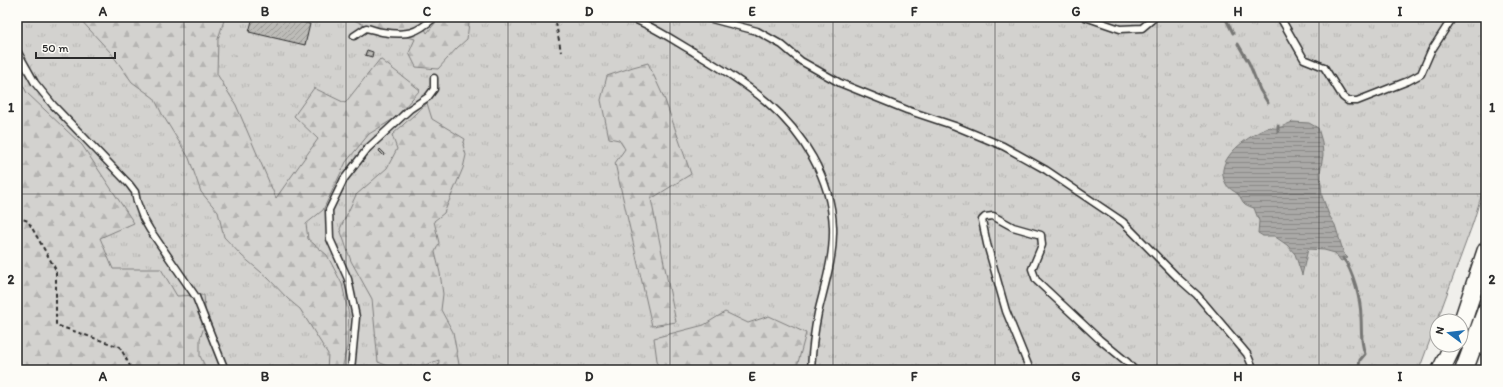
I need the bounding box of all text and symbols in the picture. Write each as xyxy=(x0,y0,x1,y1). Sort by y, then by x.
text: A xyxy=(98,4,108,19)
text: B xyxy=(261,4,270,19)
text: C xyxy=(423,4,432,19)
text: D xyxy=(585,4,594,19)
text: E xyxy=(748,4,756,19)
text: F xyxy=(911,4,918,19)
text: G xyxy=(1072,4,1081,19)
text: H xyxy=(1234,4,1243,19)
text: I xyxy=(1398,4,1403,19)
scale bar xyxy=(36,34,115,60)
text: 50 m xyxy=(42,41,68,55)
text: 1 xyxy=(8,100,14,115)
text: 1 xyxy=(1489,100,1495,115)
text: 2 xyxy=(8,272,15,287)
text: 2 xyxy=(1489,272,1496,287)
north arrow xyxy=(1429,313,1469,353)
text: N xyxy=(1433,325,1447,336)
text: A xyxy=(98,369,108,384)
text: B xyxy=(261,369,270,384)
text: C xyxy=(423,369,432,384)
text: D xyxy=(585,369,594,384)
text: E xyxy=(748,369,756,384)
text: F xyxy=(911,369,918,384)
text: G xyxy=(1072,369,1081,384)
text: H xyxy=(1234,369,1243,384)
text: I xyxy=(1398,369,1403,384)

